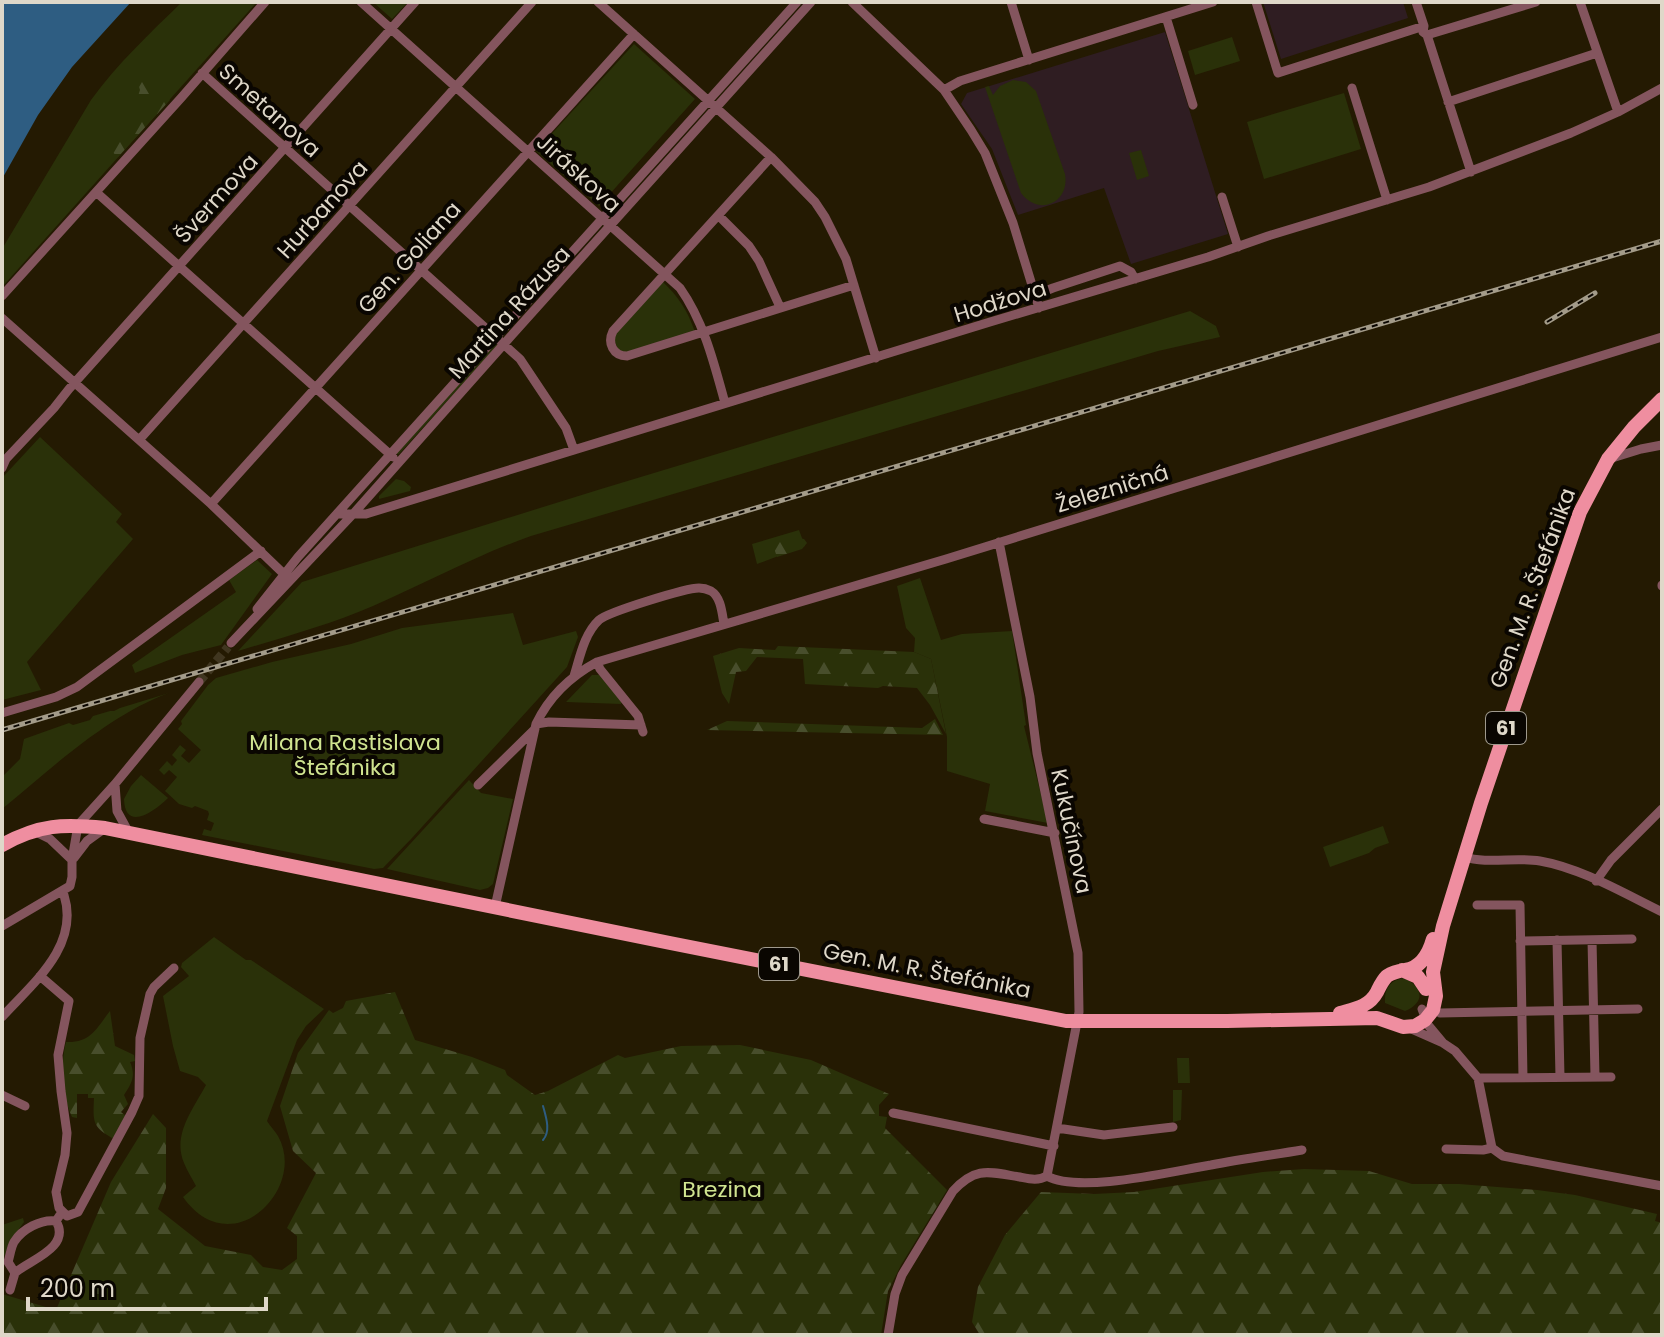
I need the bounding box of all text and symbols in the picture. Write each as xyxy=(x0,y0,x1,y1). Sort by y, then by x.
street label: Smetanova xyxy=(212,56,327,165)
street label: Jiráskova xyxy=(530,127,628,220)
street label: Švermova xyxy=(168,147,265,250)
street label: Hurbanova xyxy=(270,153,375,265)
street label: Gen. Goliana xyxy=(351,195,468,320)
street label: Martina Rázusa xyxy=(441,239,577,385)
street label: Hodžova xyxy=(950,273,1050,330)
street label: Železničná xyxy=(1052,457,1172,520)
street label: Gen. M. R. Štefánika xyxy=(1482,484,1583,693)
road number: 61 xyxy=(1486,712,1526,744)
park label: Milana Rastislava Štefánika xyxy=(249,727,441,783)
street label: Kukučínova xyxy=(1043,766,1100,896)
street label: Gen. M. R. Štefánika xyxy=(820,935,1033,1006)
road number: 61 xyxy=(759,948,799,980)
park label: Brezina xyxy=(682,1174,762,1205)
scale bar xyxy=(28,1261,266,1311)
text: 200 m xyxy=(40,1272,115,1305)

